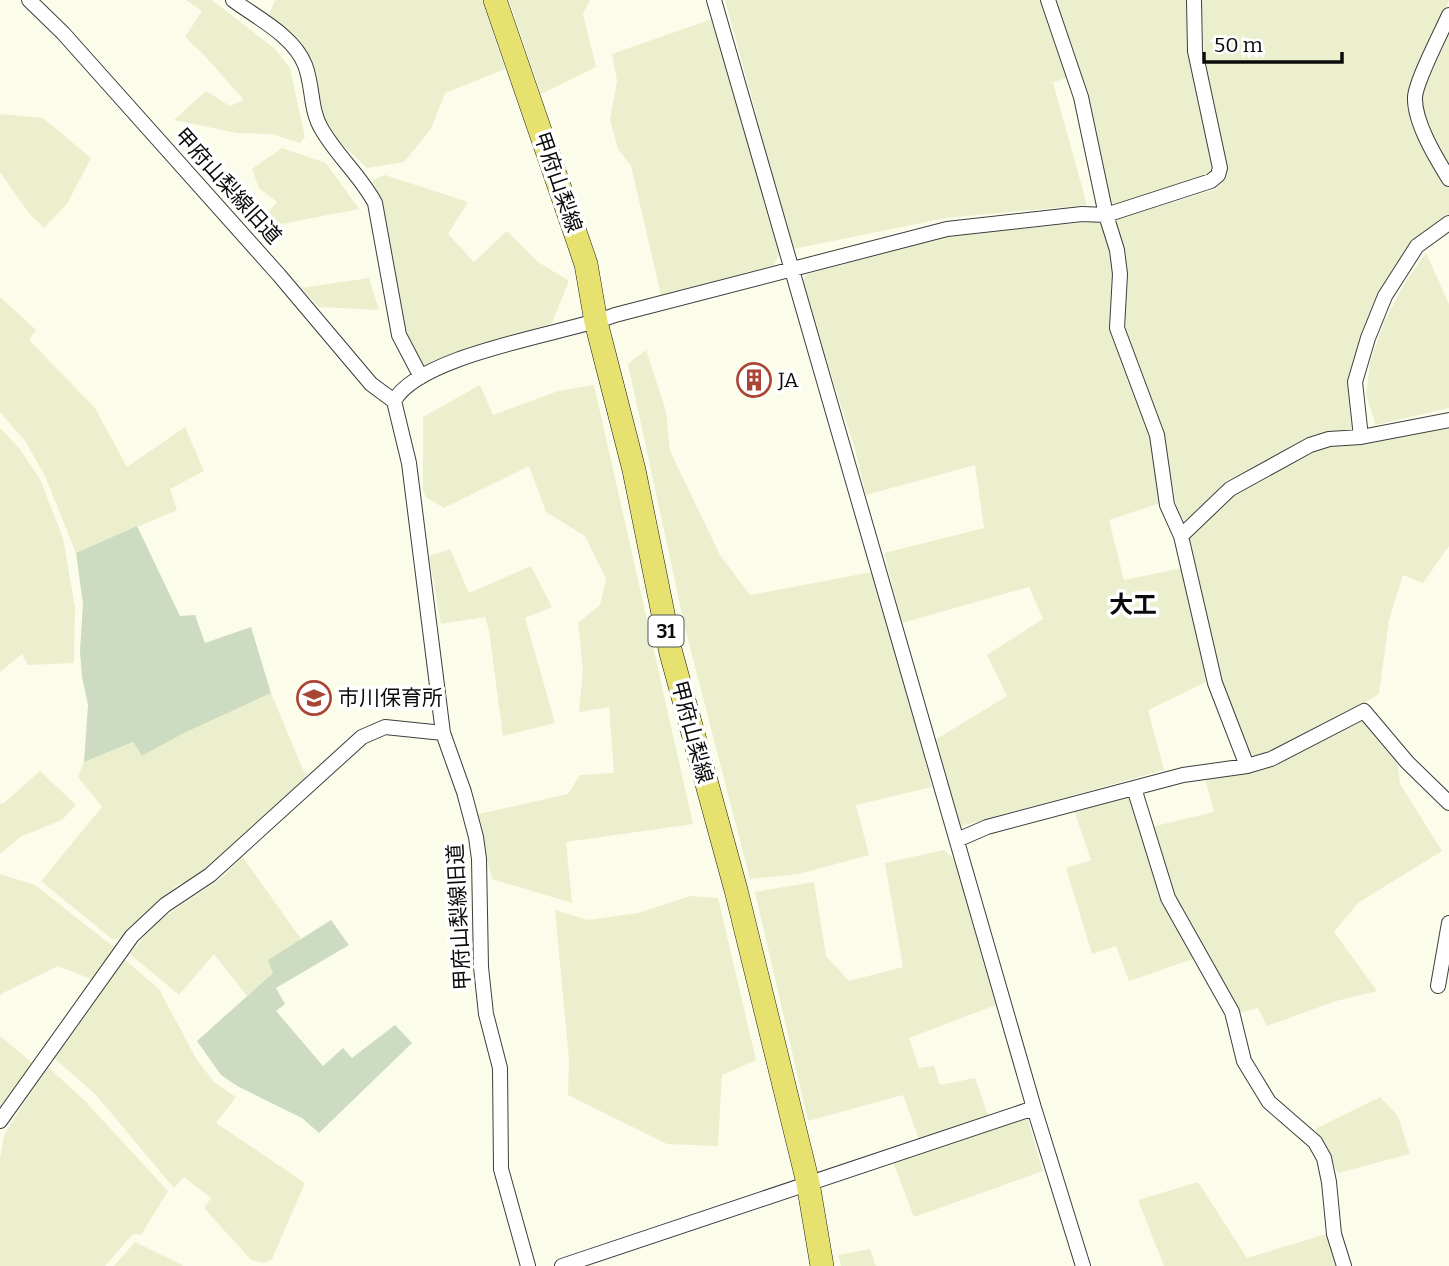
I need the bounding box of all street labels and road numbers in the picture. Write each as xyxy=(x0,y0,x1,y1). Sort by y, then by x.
street label: 甲府山梨線旧道 xyxy=(169,123,287,249)
street label: 甲府山梨線 xyxy=(529,128,587,236)
road number: 31 xyxy=(648,616,684,646)
street label: 甲府山梨線 xyxy=(666,678,718,786)
street label: 甲府山梨線旧道 xyxy=(442,843,476,991)

